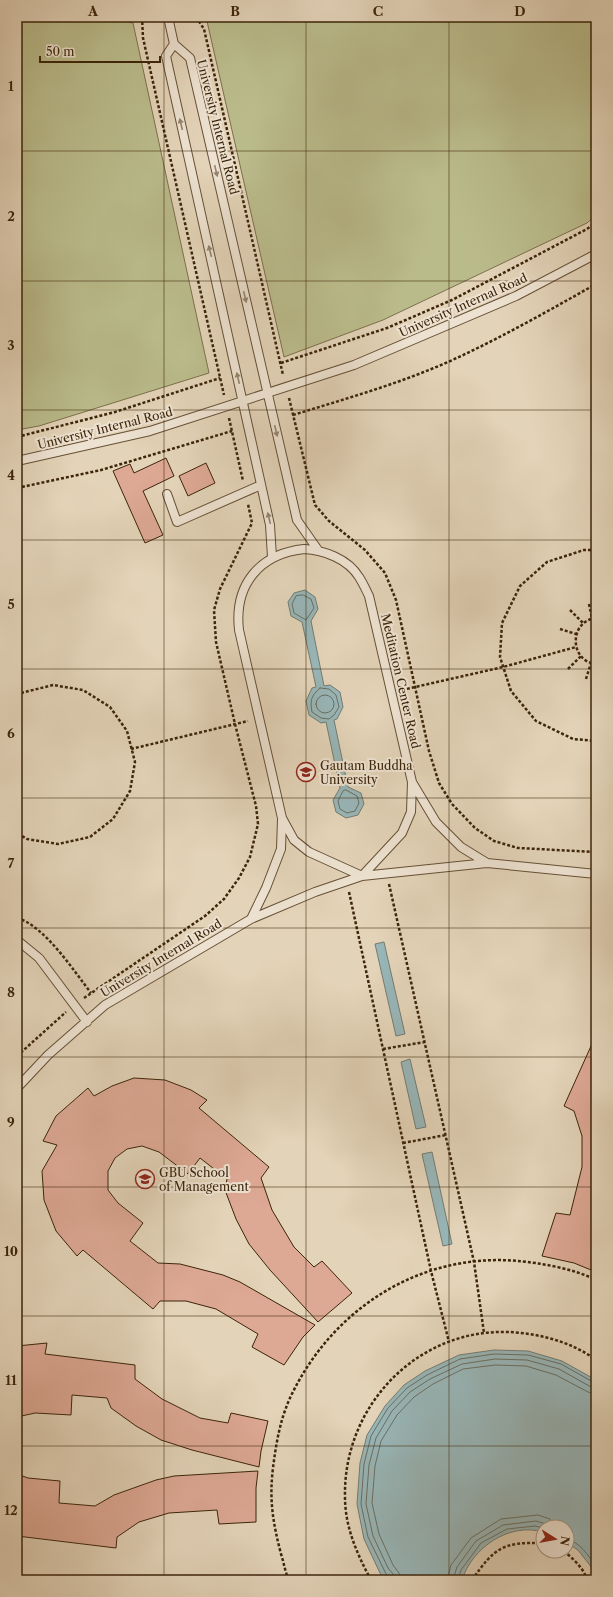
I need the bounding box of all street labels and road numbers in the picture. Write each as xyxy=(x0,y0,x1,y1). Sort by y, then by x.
street label: University Internal Road xyxy=(194,58,242,197)
street label: University Internal Road xyxy=(397,270,530,340)
street label: University Internal Road xyxy=(36,404,175,452)
street label: Meditation Center Road xyxy=(378,612,424,751)
street label: University Internal Road xyxy=(98,915,225,1000)

